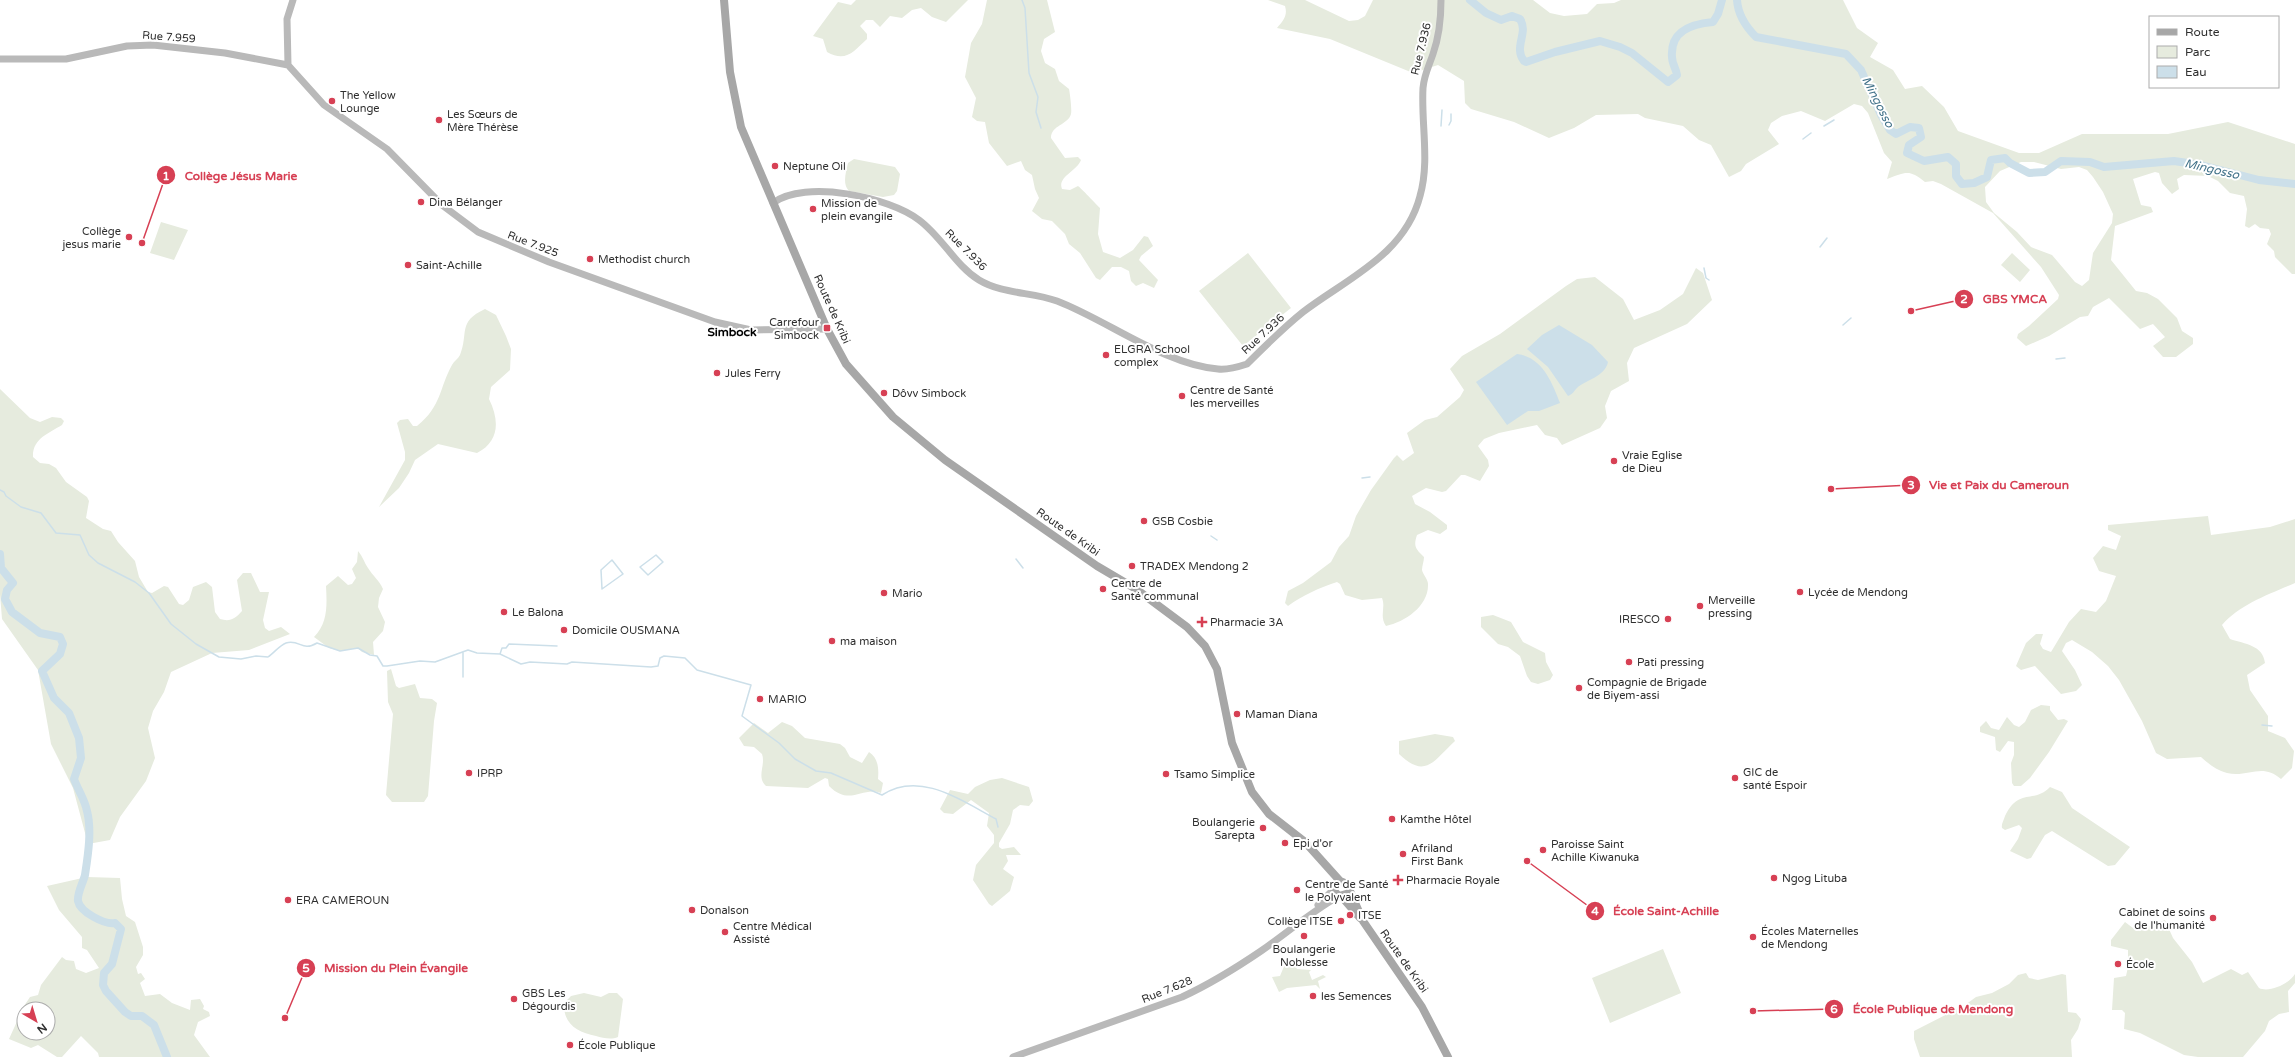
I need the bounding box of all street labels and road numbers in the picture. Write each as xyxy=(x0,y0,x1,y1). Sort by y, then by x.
street label: Rue 7.936 xyxy=(1408,21,1434,77)
street label: Rue 7.959 xyxy=(142,29,196,45)
street label: Rue 7.936 xyxy=(942,226,990,274)
street label: Rue 7.925 xyxy=(506,228,560,260)
street label: Route de Kribi xyxy=(811,272,853,346)
street label: Rue 7.936 xyxy=(1239,311,1287,357)
street label: Route de Kribi xyxy=(1034,505,1102,559)
street label: Route de Kribi xyxy=(1377,927,1431,995)
street label: Rue 7.628 xyxy=(1140,974,1194,1006)

